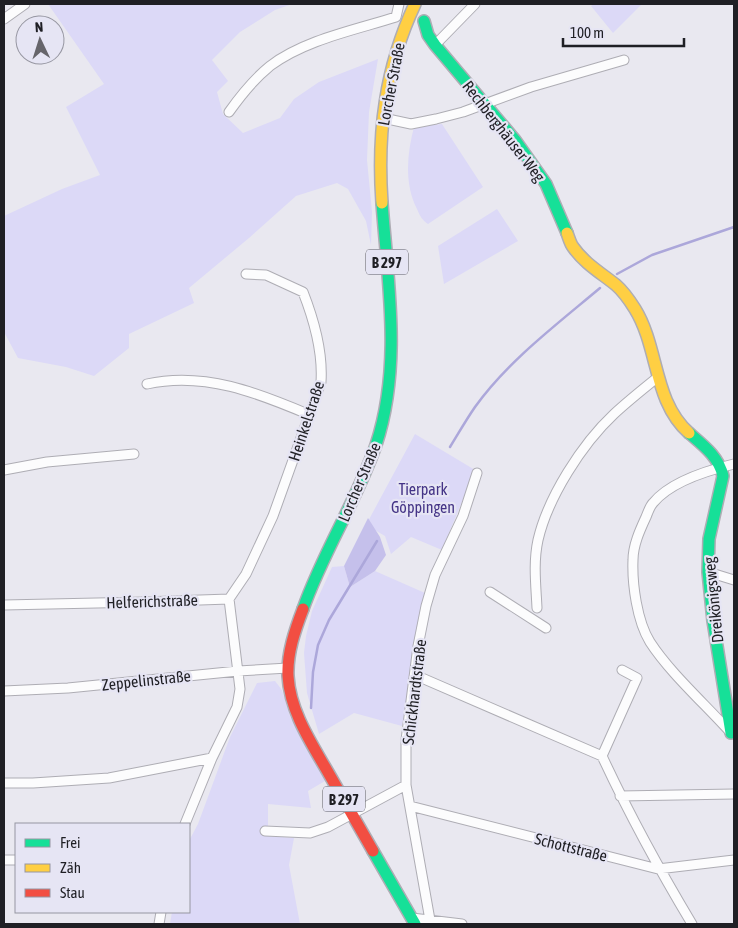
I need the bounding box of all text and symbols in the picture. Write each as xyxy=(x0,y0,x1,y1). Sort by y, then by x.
north arrow xyxy=(15,15,65,65)
scale bar xyxy=(563,15,684,47)
text: N xyxy=(34,19,44,35)
text: 100 m xyxy=(570,24,604,41)
street label: Lorcher Straße xyxy=(374,41,408,127)
street label: Rechberghäuser Weg xyxy=(458,77,549,186)
road number: B 297 xyxy=(366,250,408,274)
street label: Heinkelstraße xyxy=(285,379,327,463)
street label: Lorcher Straße xyxy=(334,440,384,524)
park label: Tierpark Göppingen xyxy=(391,480,455,517)
street label: Dreikönigsweg xyxy=(700,556,727,644)
street label: Helferichstraße xyxy=(106,590,198,612)
street label: Schickhardtstraße xyxy=(399,638,429,746)
street label: Zeppelinstraße xyxy=(101,666,192,695)
road number: B 297 xyxy=(323,786,365,812)
legend xyxy=(15,823,190,913)
street label: Schottstraße xyxy=(533,829,609,865)
text: Frei xyxy=(60,834,80,851)
text: Zäh xyxy=(60,859,81,876)
text: Stau xyxy=(60,884,85,901)

